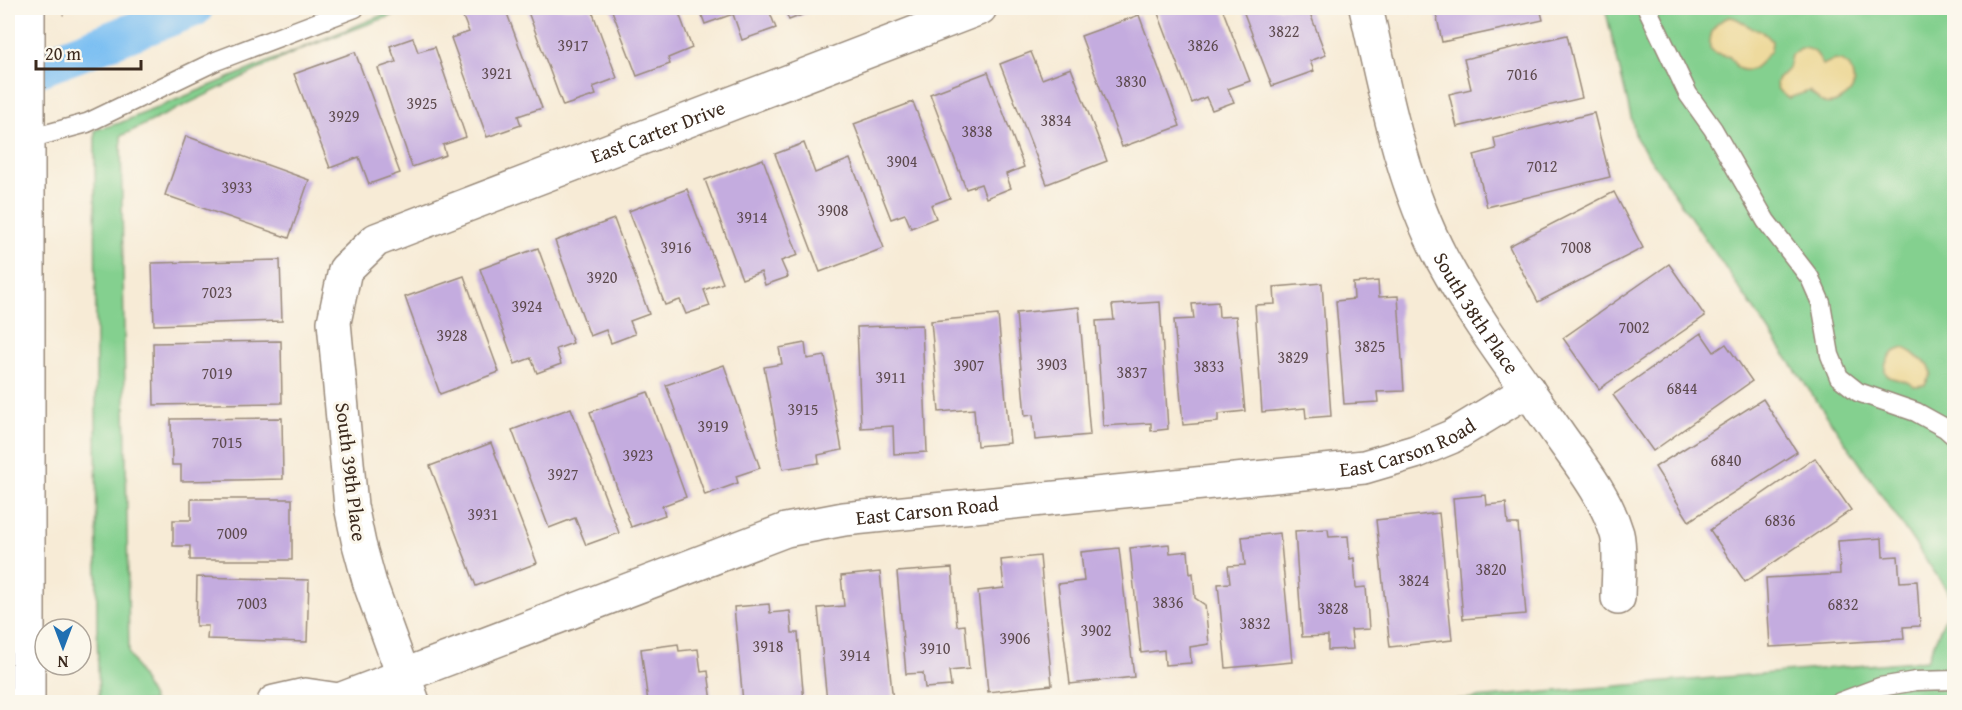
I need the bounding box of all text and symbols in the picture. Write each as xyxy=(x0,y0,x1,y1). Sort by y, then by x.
house number: 3822 xyxy=(1269,19,1299,43)
scale bar xyxy=(36,33,141,71)
house number: 3917 xyxy=(558,33,589,57)
house number: 3826 xyxy=(1188,33,1219,57)
text: 20 m xyxy=(45,40,81,67)
house number: 3921 xyxy=(482,61,512,85)
house number: 7016 xyxy=(1507,62,1538,86)
house number: 3830 xyxy=(1116,69,1147,93)
house number: 3925 xyxy=(407,91,437,115)
street label: East Carter Drive xyxy=(586,92,729,170)
house number: 3929 xyxy=(329,104,360,128)
house number: 3834 xyxy=(1041,108,1072,132)
house number: 3838 xyxy=(962,119,993,143)
house number: 3904 xyxy=(887,149,918,173)
house number: 7012 xyxy=(1527,154,1557,178)
house number: 3933 xyxy=(222,175,252,199)
house number: 3908 xyxy=(818,198,849,222)
house number: 3914 xyxy=(737,205,768,229)
house number: 3916 xyxy=(661,235,692,259)
house number: 7008 xyxy=(1561,235,1592,259)
street label: South 38th Place xyxy=(1427,247,1527,380)
house number: 3920 xyxy=(587,265,618,289)
house number: 7023 xyxy=(202,280,232,304)
house number: 3924 xyxy=(512,294,543,318)
house number: 7002 xyxy=(1619,315,1649,339)
house number: 3928 xyxy=(437,323,468,347)
house number: 3825 xyxy=(1355,334,1385,358)
house number: 3829 xyxy=(1278,345,1309,369)
house number: 3903 xyxy=(1037,352,1067,376)
house number: 3907 xyxy=(954,353,985,377)
house number: 3833 xyxy=(1194,354,1224,378)
house number: 3837 xyxy=(1117,360,1148,384)
house number: 7019 xyxy=(202,361,233,385)
house number: 3911 xyxy=(876,365,906,389)
house number: 6844 xyxy=(1667,376,1698,400)
house number: 3915 xyxy=(788,397,818,421)
street label: South 39th Place xyxy=(329,401,374,543)
street label: East Carson Road xyxy=(1338,410,1481,483)
house number: 3919 xyxy=(698,414,729,438)
house number: 7015 xyxy=(212,430,242,454)
house number: 3923 xyxy=(623,443,653,467)
house number: 6840 xyxy=(1711,448,1742,472)
house number: 3927 xyxy=(548,462,579,486)
street label: East Carson Road xyxy=(854,489,1000,532)
house number: 3931 xyxy=(468,502,498,526)
house number: 6836 xyxy=(1765,508,1796,532)
house number: 7009 xyxy=(217,521,248,545)
house number: 3820 xyxy=(1476,557,1507,581)
house number: 3824 xyxy=(1399,568,1430,592)
house number: 3836 xyxy=(1153,590,1184,614)
house number: 7003 xyxy=(237,591,267,615)
house number: 6832 xyxy=(1828,592,1858,616)
house number: 3828 xyxy=(1318,596,1349,620)
house number: 3832 xyxy=(1240,611,1270,635)
north arrow xyxy=(33,617,93,677)
house number: 3902 xyxy=(1081,618,1111,642)
house number: 3906 xyxy=(1000,626,1031,650)
house number: 3918 xyxy=(753,634,784,658)
house number: 3910 xyxy=(920,636,951,660)
house number: 3914 xyxy=(840,643,871,667)
text: N xyxy=(57,650,68,674)

